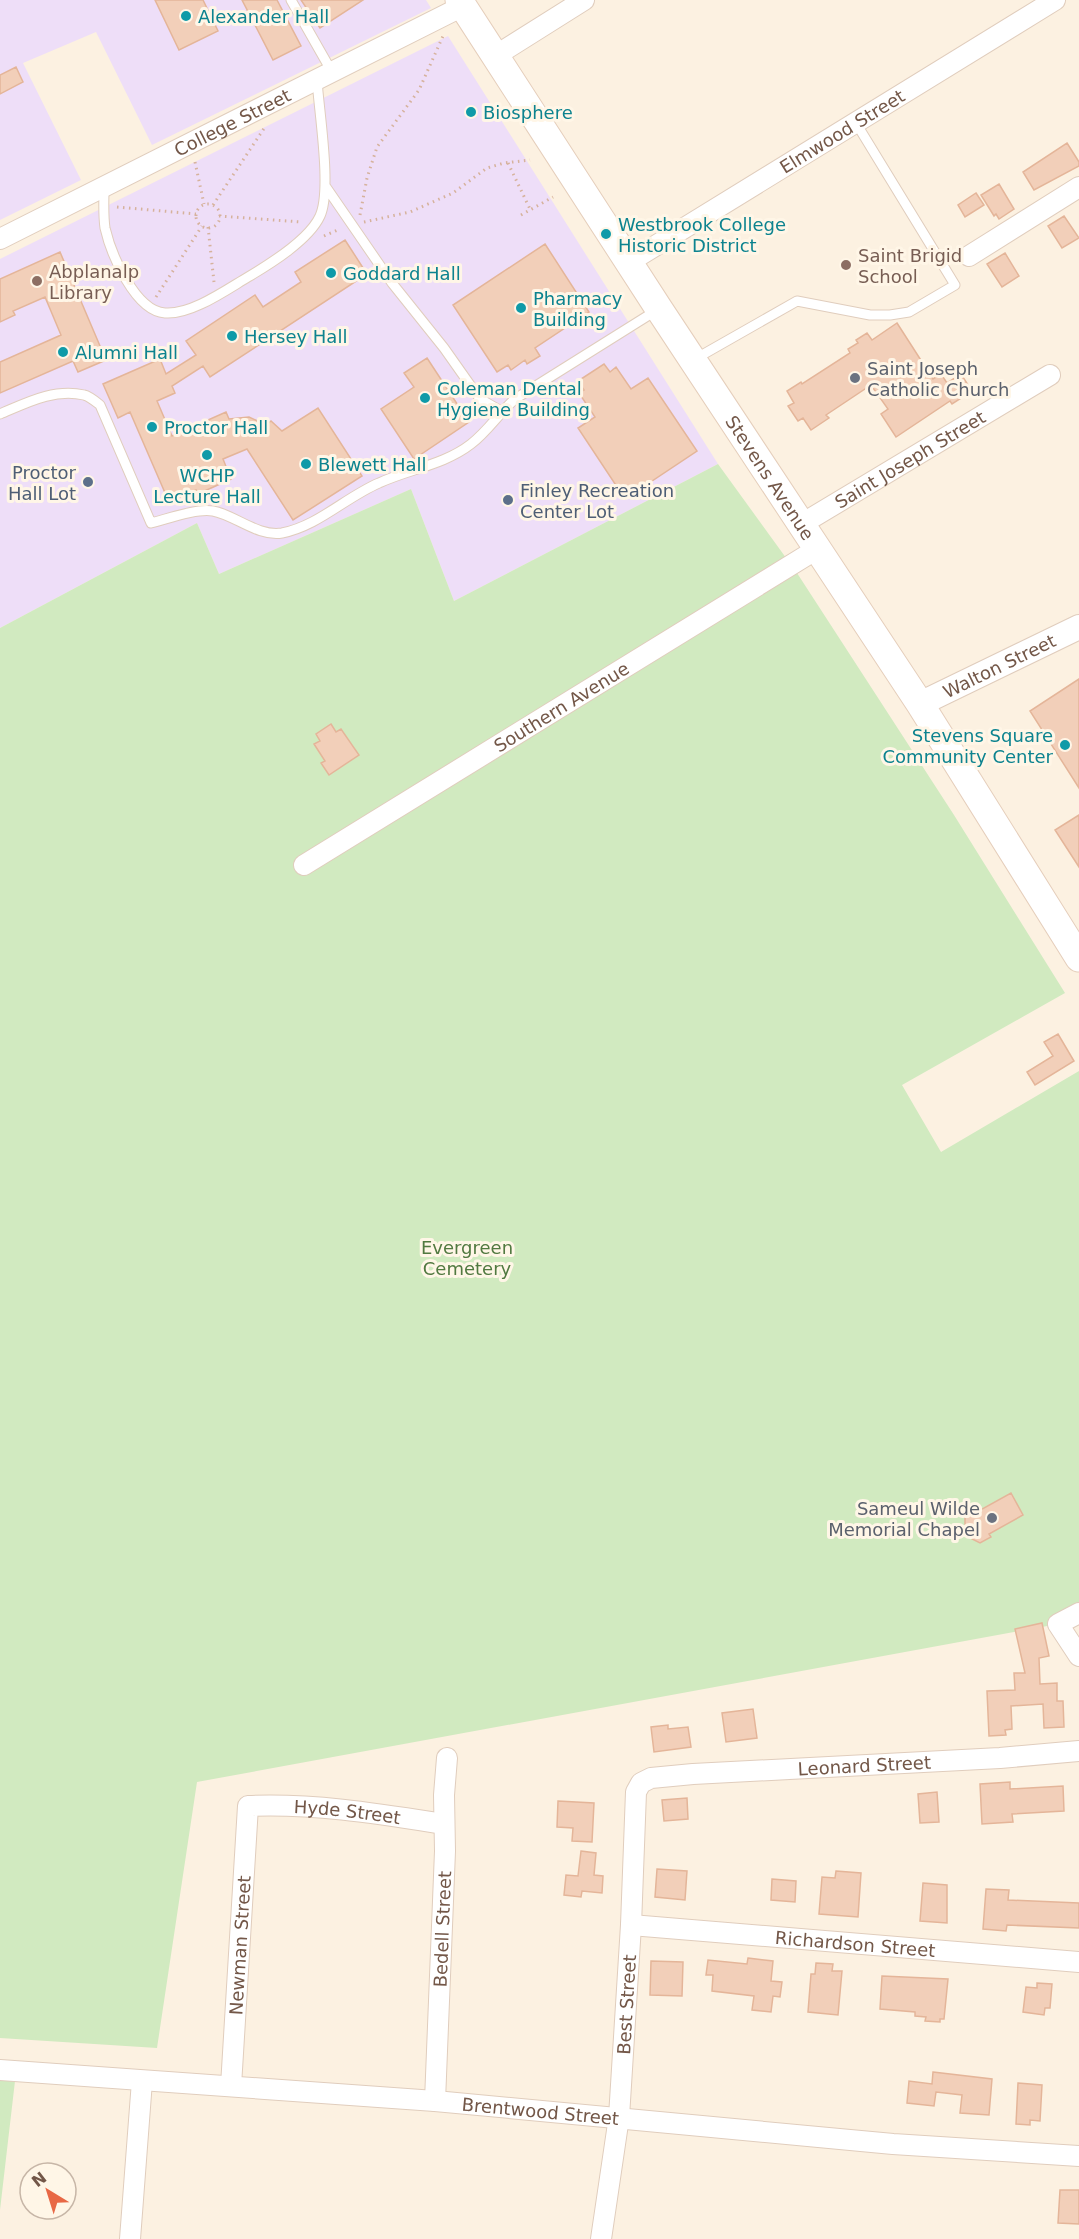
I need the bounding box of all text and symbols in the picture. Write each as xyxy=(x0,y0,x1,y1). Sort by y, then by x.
place label: Alexander Hall xyxy=(198,6,329,27)
marker: Alexander Hall xyxy=(179,9,193,23)
street label: College Street xyxy=(170,84,294,160)
street label: Elmwood Street xyxy=(776,85,908,177)
place label: Biosphere xyxy=(483,102,573,123)
marker: Biosphere xyxy=(464,105,478,119)
place label: Westbrook College Historic District xyxy=(618,214,786,256)
marker: Westbrook College Historic District xyxy=(599,227,613,241)
place label: Saint Brigid School xyxy=(858,245,962,287)
marker: Saint Brigid School xyxy=(839,258,853,272)
place label: Abplanalp Library xyxy=(49,261,139,303)
place label: Goddard Hall xyxy=(343,263,461,284)
marker: Goddard Hall xyxy=(324,266,338,280)
marker: Abplanalp Library xyxy=(30,274,44,288)
place label: Pharmacy Building xyxy=(533,288,623,330)
marker: Pharmacy Building xyxy=(514,301,528,315)
place label: Hersey Hall xyxy=(244,326,347,347)
marker: Hersey Hall xyxy=(225,329,239,343)
place label: Alumni Hall xyxy=(75,342,178,363)
marker: Alumni Hall xyxy=(56,345,70,359)
place label: Saint Joseph Catholic Church xyxy=(867,358,1009,400)
marker: Saint Joseph Catholic Church xyxy=(848,371,862,385)
place label: Coleman Dental Hygiene Building xyxy=(437,378,590,420)
marker: Coleman Dental Hygiene Building xyxy=(418,391,432,405)
street label: Saint Joseph Street xyxy=(831,406,989,512)
street label: Stevens Avenue xyxy=(722,411,819,544)
place label: Proctor Hall xyxy=(164,417,268,438)
marker: Proctor Hall xyxy=(145,420,159,434)
marker: WCHP Lecture Hall xyxy=(200,448,214,462)
place label: Blewett Hall xyxy=(318,454,427,475)
marker: Blewett Hall xyxy=(299,457,313,471)
place label: Proctor Hall Lot xyxy=(8,462,77,504)
place label: WCHP Lecture Hall xyxy=(153,465,261,507)
marker: Proctor Hall Lot xyxy=(81,475,95,489)
place label: Finley Recreation Center Lot xyxy=(520,480,674,522)
marker: Finley Recreation Center Lot xyxy=(501,493,515,507)
street label: Walton Street xyxy=(939,629,1059,702)
street label: Southern Avenue xyxy=(490,657,632,756)
place label: Stevens Square Community Center xyxy=(883,725,1054,767)
marker: Stevens Square Community Center xyxy=(1058,738,1072,752)
park label: Evergreen Cemetery xyxy=(421,1237,513,1279)
place label: Sameul Wilde Memorial Chapel xyxy=(828,1498,980,1540)
marker: Sameul Wilde Memorial Chapel xyxy=(985,1511,999,1525)
street label: Leonard Street xyxy=(797,1751,931,1779)
street label: Hyde Street xyxy=(293,1795,402,1828)
street label: Bedell Street xyxy=(429,1871,455,1988)
street label: Newman Street xyxy=(225,1875,254,2016)
street label: Richardson Street xyxy=(774,1926,936,1961)
street label: Best Street xyxy=(612,1954,640,2055)
street label: Brentwood Street xyxy=(461,2093,620,2129)
north arrow xyxy=(18,2161,78,2221)
text: N xyxy=(28,2168,50,2191)

